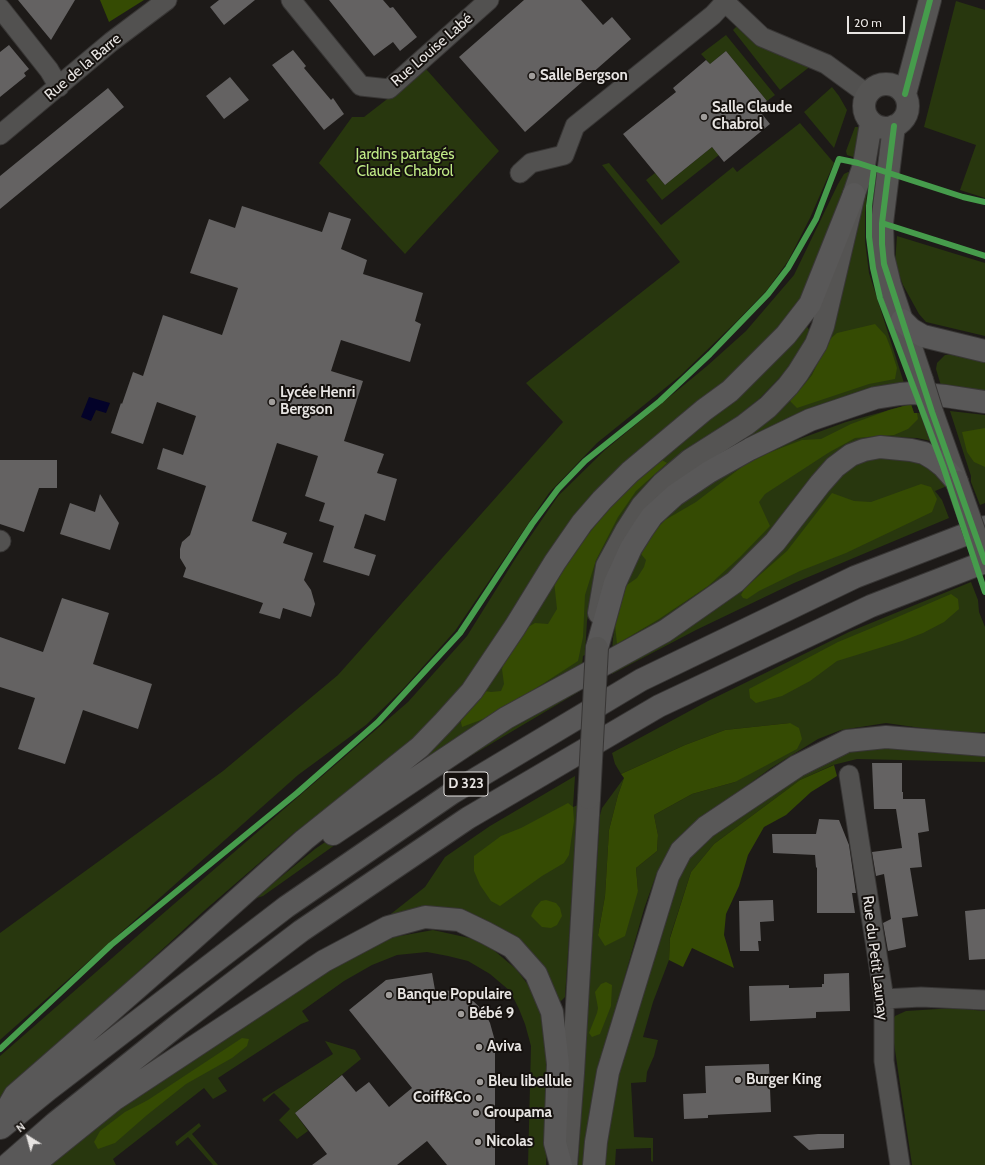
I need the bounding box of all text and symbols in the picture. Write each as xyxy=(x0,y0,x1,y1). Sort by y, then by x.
scale bar xyxy=(849,8,907,34)
street label: Rue Louise Labé xyxy=(387,10,477,90)
text: 20 m xyxy=(854,15,882,30)
street label: Rue de la Barre xyxy=(41,30,125,104)
place label: Salle Bergson xyxy=(540,67,628,85)
marker: Salle Bergson xyxy=(527,71,537,81)
place label: Salle Claude Chabrol xyxy=(712,99,792,134)
marker: Salle Claude Chabrol xyxy=(699,112,709,122)
park label: Jardins partagés Claude Chabrol xyxy=(356,146,454,181)
place label: Lycée Henri Bergson xyxy=(280,384,355,419)
marker: Lycée Henri Bergson xyxy=(267,397,277,407)
road number: D 323 xyxy=(444,772,488,796)
street label: Rue du Petit Launay xyxy=(858,895,892,1021)
place label: Banque Populaire xyxy=(397,986,512,1004)
marker: Banque Populaire xyxy=(384,990,394,1000)
place label: Bébé 9 xyxy=(469,1005,514,1023)
marker: Bébé 9 xyxy=(456,1009,466,1019)
place label: Aviva xyxy=(487,1038,522,1056)
marker: Aviva xyxy=(474,1042,484,1052)
place label: Burger King xyxy=(746,1071,821,1089)
place label: Bleu libellule xyxy=(488,1073,572,1091)
marker: Burger King xyxy=(733,1075,743,1085)
marker: Bleu libellule xyxy=(475,1077,485,1087)
place label: Coiff&Co xyxy=(413,1089,471,1107)
marker: Coiff&Co xyxy=(474,1093,484,1103)
place label: Groupama xyxy=(484,1104,552,1122)
marker: Groupama xyxy=(471,1108,481,1118)
north arrow xyxy=(8,1117,48,1157)
text: N xyxy=(13,1119,28,1135)
place label: Nicolas xyxy=(486,1133,533,1151)
marker: Nicolas xyxy=(473,1137,483,1147)

